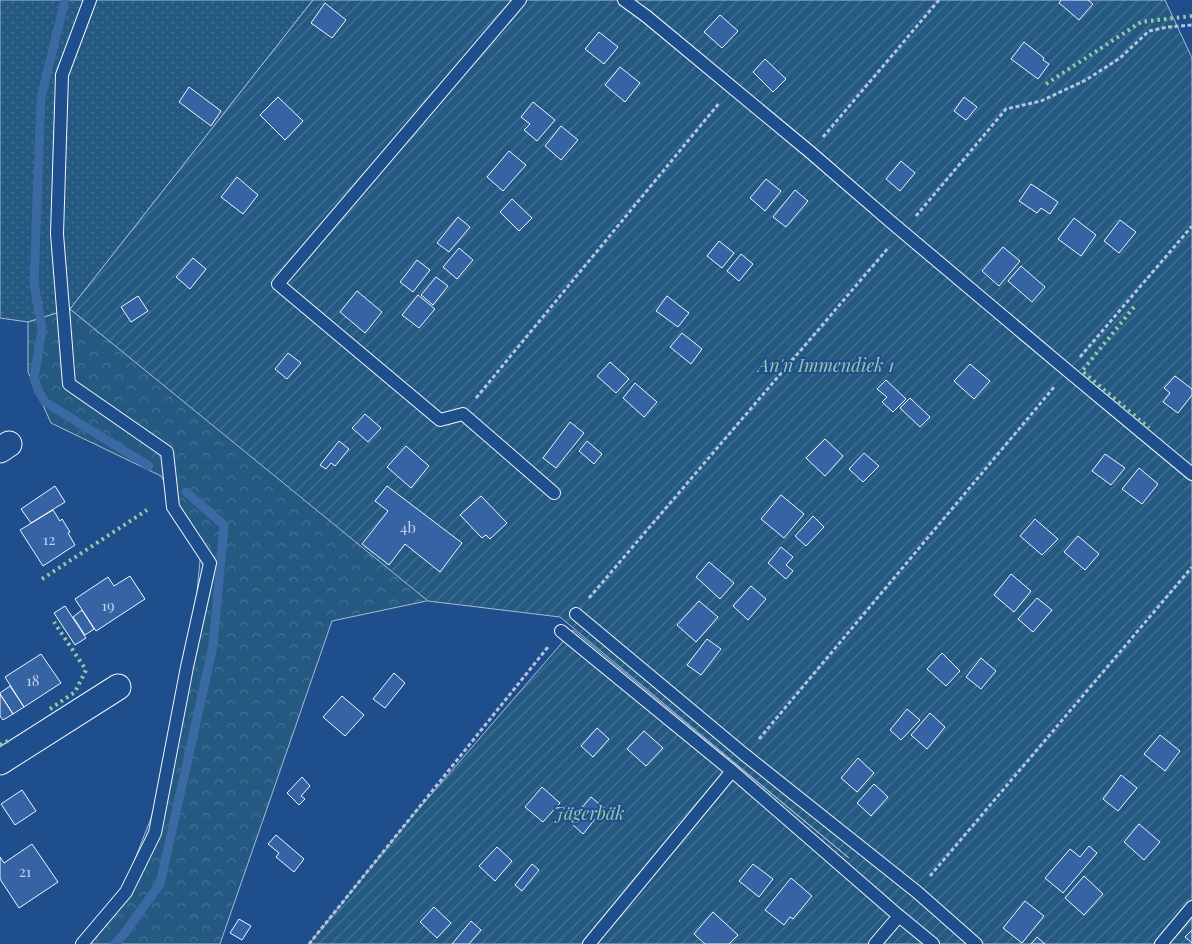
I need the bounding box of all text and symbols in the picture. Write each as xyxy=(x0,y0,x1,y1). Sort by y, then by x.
park label: An'n Immendiek 1 xyxy=(756,353,894,377)
house number: 4b xyxy=(400,517,416,537)
house number: 12 xyxy=(43,529,55,549)
house number: 19 xyxy=(101,595,115,615)
house number: 18 xyxy=(26,670,40,690)
park label: Jägerbäk xyxy=(553,801,625,825)
house number: 21 xyxy=(19,861,32,881)

